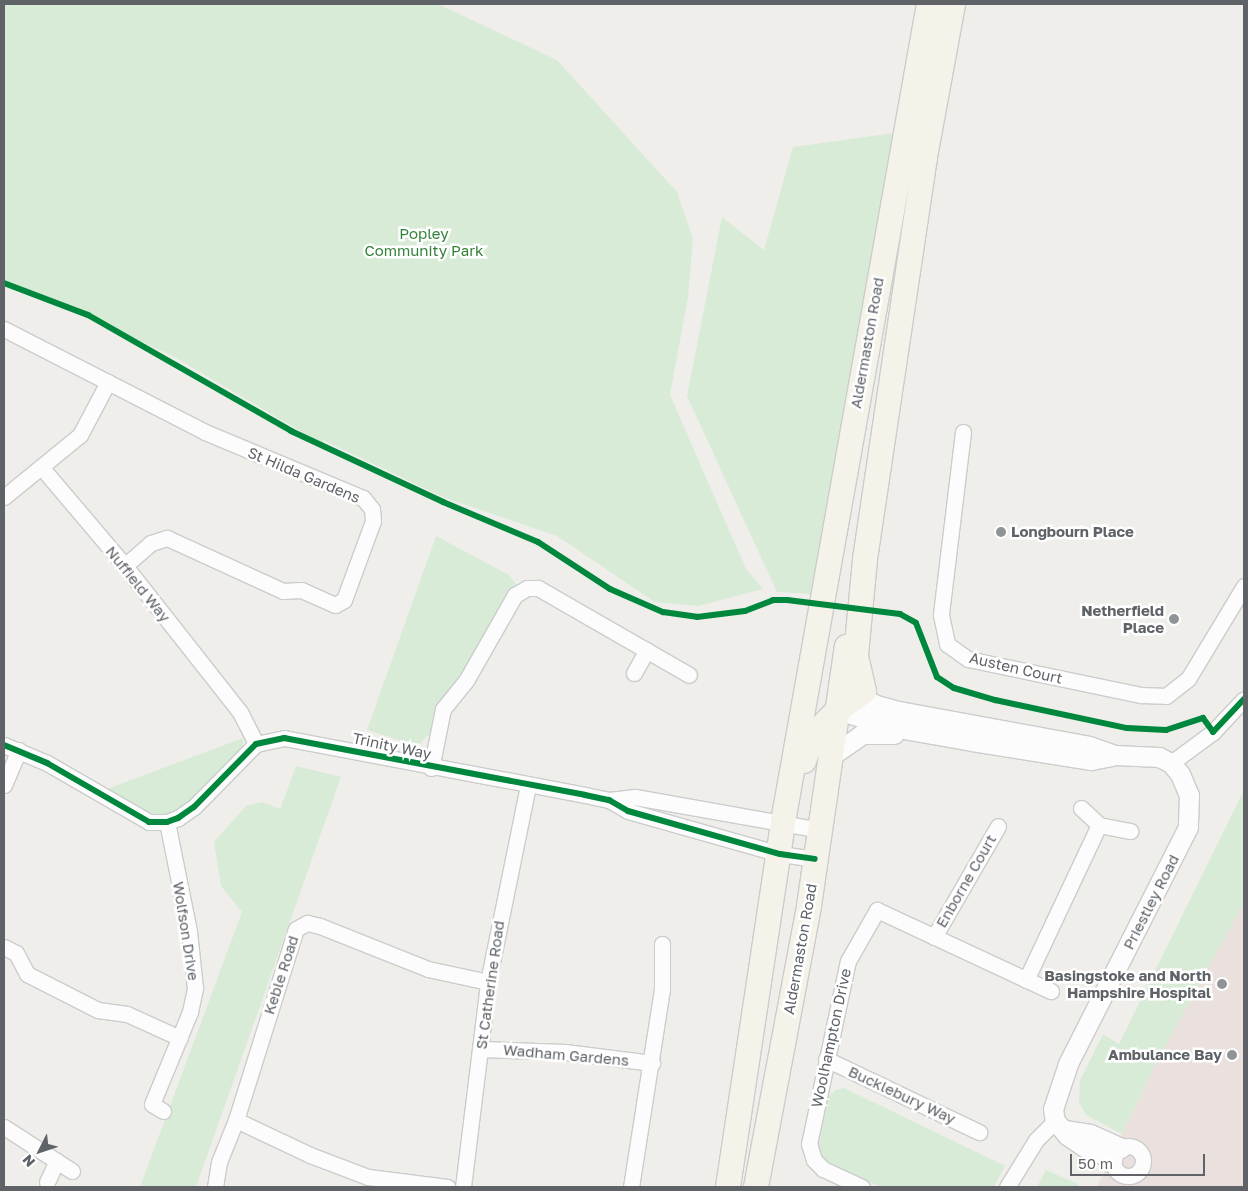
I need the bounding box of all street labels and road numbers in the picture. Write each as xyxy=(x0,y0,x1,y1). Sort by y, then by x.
street label: Aldermaston Road xyxy=(847,276,887,410)
street label: St Hilda Gardens xyxy=(245,443,363,507)
street label: Nuffield Way xyxy=(102,542,174,626)
street label: Austen Court xyxy=(968,649,1064,687)
street label: Trinity Way xyxy=(351,729,433,763)
street label: Enborne Court xyxy=(932,831,1000,931)
street label: Priestley Road xyxy=(1119,851,1183,953)
street label: Wolfson Drive xyxy=(169,880,203,982)
street label: Aldermaston Road xyxy=(780,882,820,1016)
street label: St Catherine Road xyxy=(472,919,508,1051)
street label: Keble Road xyxy=(260,933,302,1017)
street label: Woolhampton Drive xyxy=(807,967,855,1109)
street label: Wadham Gardens xyxy=(502,1041,630,1069)
street label: Bucklebury Way xyxy=(846,1062,958,1128)

